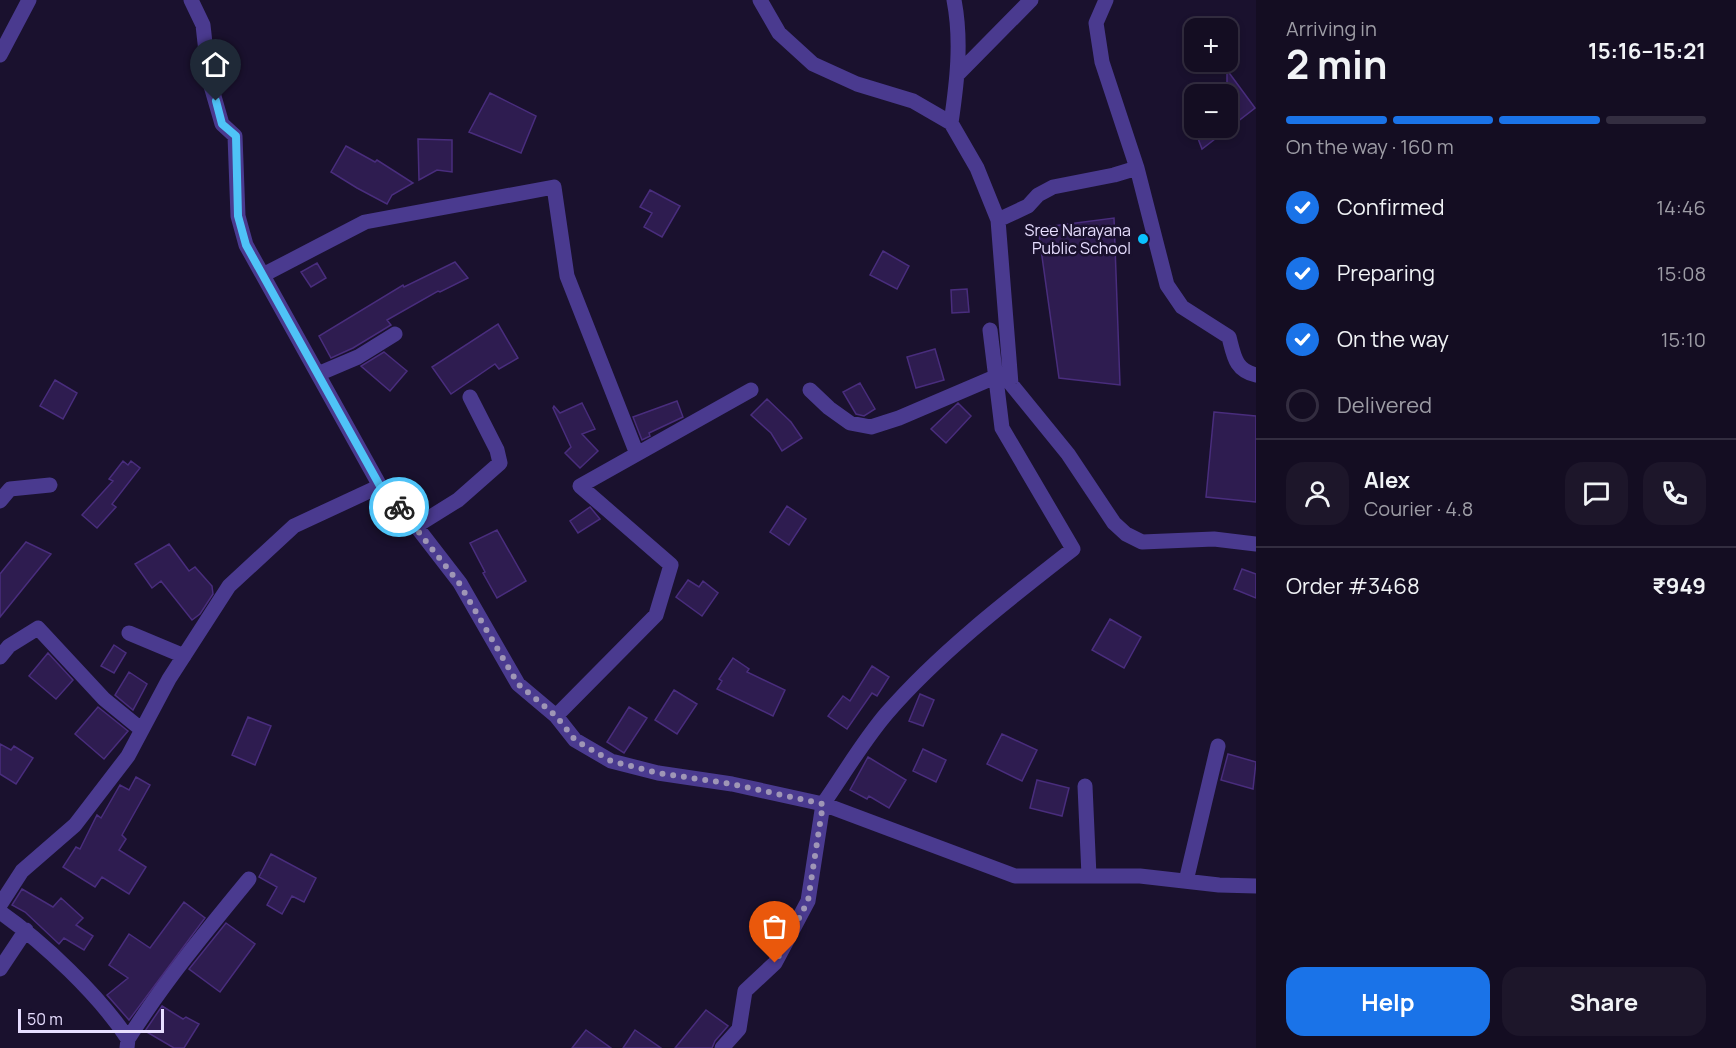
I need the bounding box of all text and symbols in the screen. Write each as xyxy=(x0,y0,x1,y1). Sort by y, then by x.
text: Arriving in xyxy=(1286,15,1377,42)
map controls xyxy=(1184,18,1238,138)
button: + xyxy=(1184,18,1238,72)
text: 15:16–15:21 xyxy=(1588,36,1706,66)
text: 2 min xyxy=(1286,37,1387,91)
pin xyxy=(190,39,241,101)
icon: home xyxy=(199,48,232,81)
button: − xyxy=(1184,84,1238,138)
text: On the way · 160 m xyxy=(1286,133,1454,160)
icon: check xyxy=(1286,191,1319,224)
text: Confirmed xyxy=(1337,192,1445,222)
text: 14:46 xyxy=(1656,194,1706,221)
place label: Sree Narayana Public School xyxy=(1025,219,1131,259)
marker: Sree Narayana Public School xyxy=(1136,232,1150,246)
icon: check xyxy=(1286,257,1319,290)
text: Preparing xyxy=(1337,258,1435,288)
text: 15:08 xyxy=(1657,260,1706,287)
icon: check xyxy=(1286,323,1319,356)
text: On the way xyxy=(1337,324,1449,354)
text: 15:10 xyxy=(1661,326,1706,353)
text: Delivered xyxy=(1337,390,1432,420)
button: person xyxy=(1286,462,1349,525)
button: chat xyxy=(1565,462,1628,525)
button: phone xyxy=(1643,462,1706,525)
text: Alex xyxy=(1364,465,1410,495)
courier xyxy=(369,477,429,537)
icon: bike xyxy=(383,491,416,524)
text: Courier · 4.8 xyxy=(1364,495,1473,522)
text: Order #3468 xyxy=(1286,571,1420,601)
text: ₹949 xyxy=(1652,571,1706,601)
pin xyxy=(749,901,800,963)
icon: bag xyxy=(758,910,791,943)
button: Help xyxy=(1286,967,1490,1036)
button: Share xyxy=(1502,967,1706,1036)
scale bar xyxy=(18,1006,164,1034)
text: 50 m xyxy=(27,1008,63,1030)

